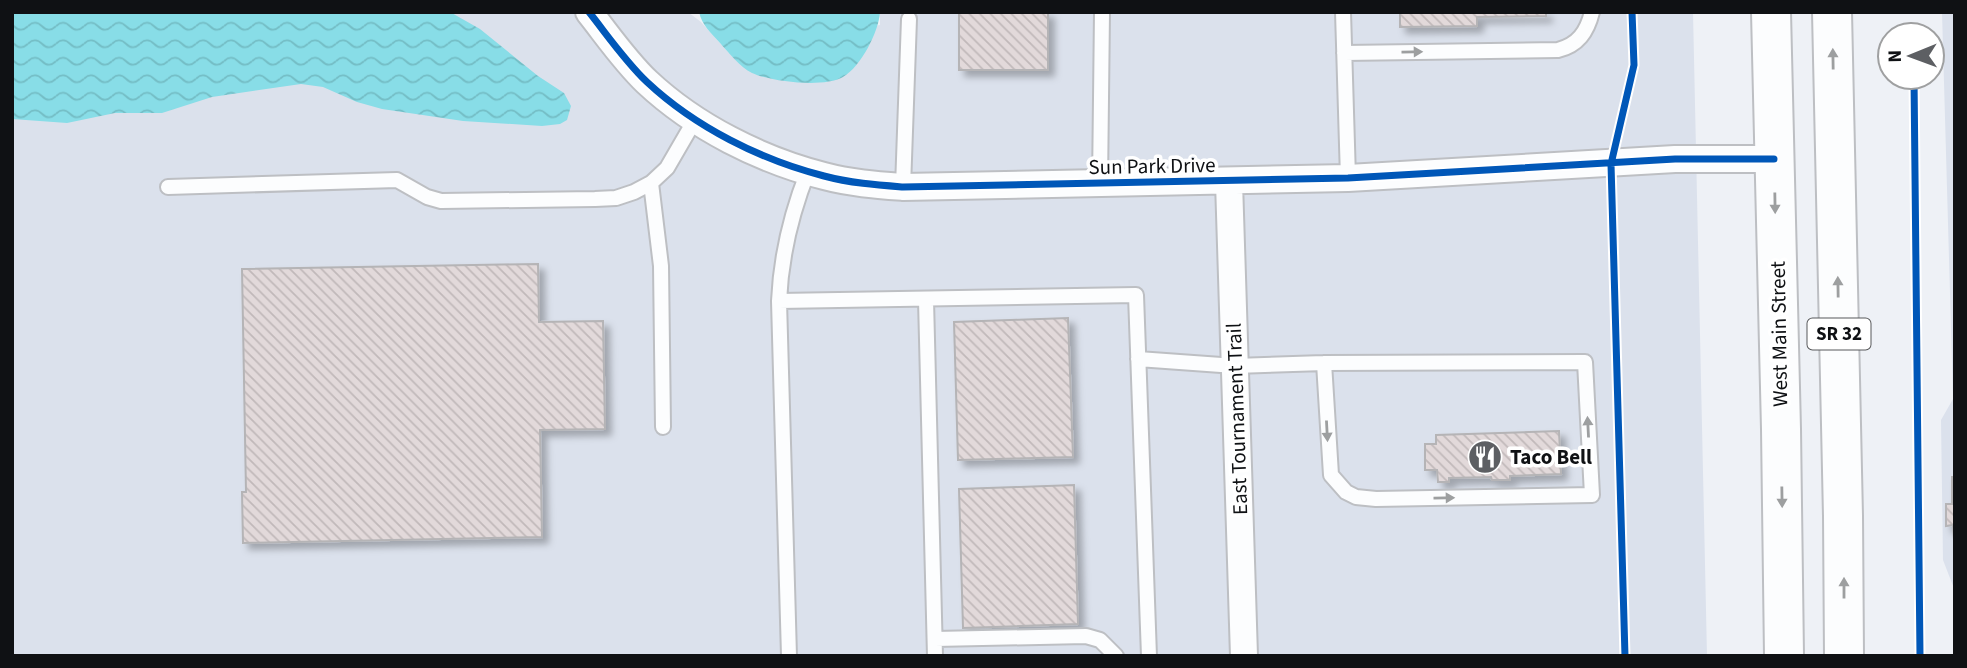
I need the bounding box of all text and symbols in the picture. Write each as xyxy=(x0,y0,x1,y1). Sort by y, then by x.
north arrow xyxy=(1876,21,1946,91)
one-way arrow xyxy=(1401,46,1423,58)
one-way arrow xyxy=(1827,48,1838,70)
text: N xyxy=(1882,50,1909,63)
street label: Sun Park Drive xyxy=(1088,150,1216,182)
one-way arrow xyxy=(1770,192,1781,214)
street label: West Main Street xyxy=(1763,261,1795,407)
one-way arrow xyxy=(1832,275,1844,297)
road number: SR 32 xyxy=(1808,318,1870,350)
street label: East Tournament Trail xyxy=(1219,322,1255,516)
one-way arrow xyxy=(1583,415,1594,437)
one-way arrow xyxy=(1322,420,1333,442)
restaurant icon: Taco Bell xyxy=(1466,438,1504,476)
place label: Taco Bell xyxy=(1510,442,1592,472)
one-way arrow xyxy=(1776,486,1788,508)
one-way arrow xyxy=(1434,492,1456,504)
one-way arrow xyxy=(1838,576,1850,598)

